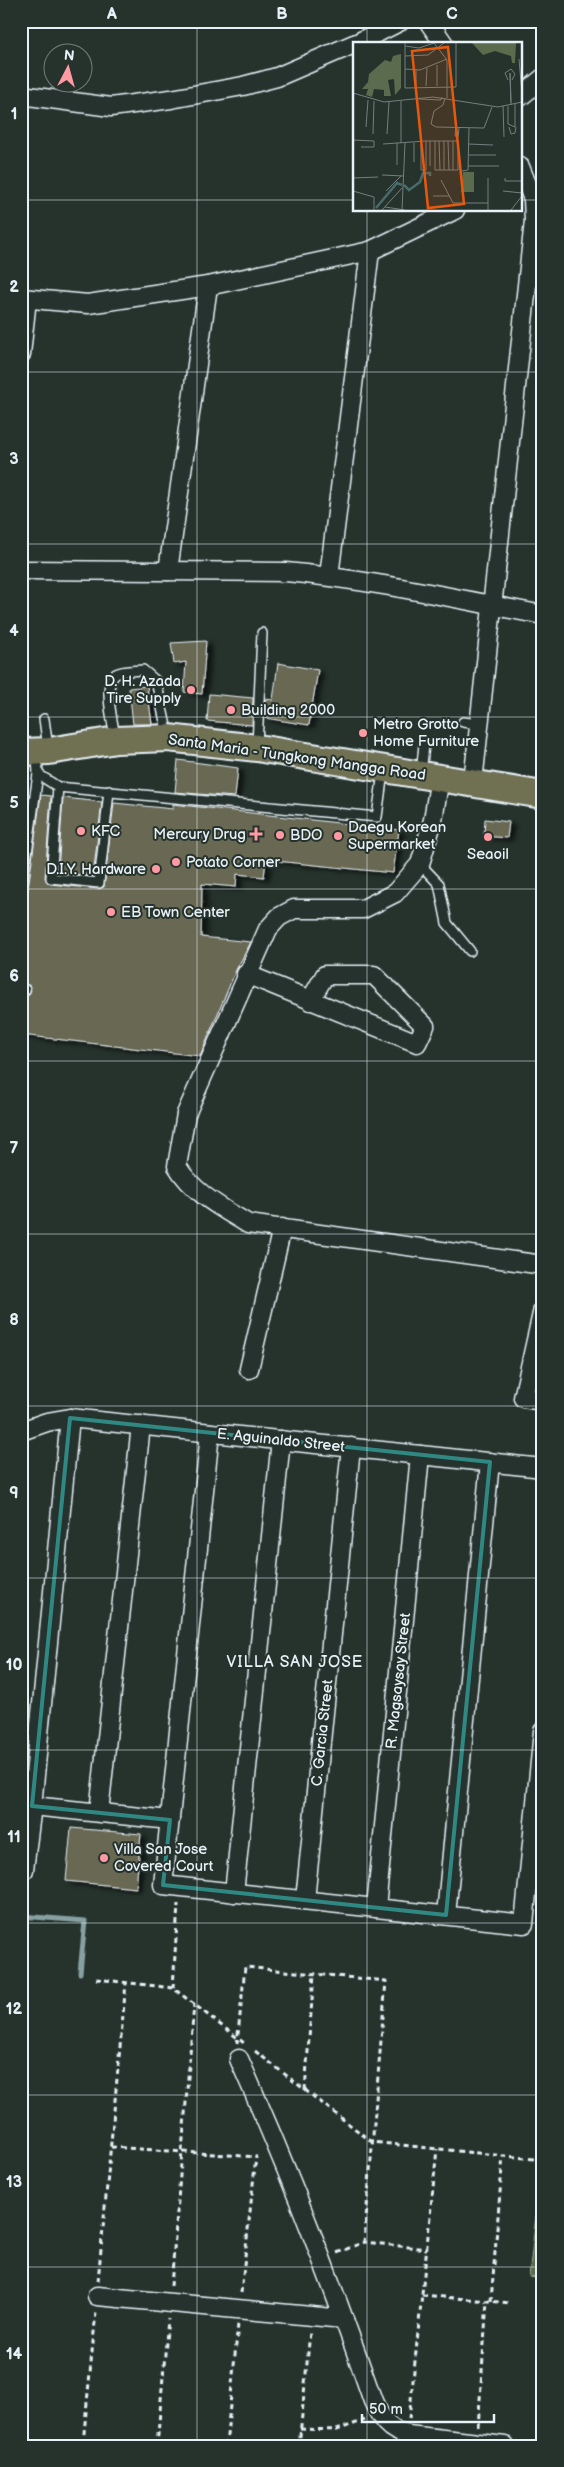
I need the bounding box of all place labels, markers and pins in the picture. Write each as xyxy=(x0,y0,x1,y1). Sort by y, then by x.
place label: D. H. Azada Tire Supply xyxy=(104,672,181,708)
marker: D. H. Azada Tire Supply xyxy=(185,684,197,696)
place label: Building 2000 xyxy=(241,701,335,720)
marker: Building 2000 xyxy=(225,704,237,716)
place label: Metro Grotto Home Furniture xyxy=(373,715,479,751)
marker: Metro Grotto Home Furniture xyxy=(357,727,369,739)
place label: Daegu Korean Supermarket xyxy=(348,818,446,854)
place label: KFC xyxy=(91,822,121,841)
marker: KFC xyxy=(75,825,87,837)
place label: Mercury Drug xyxy=(153,825,246,844)
place label: BDO xyxy=(290,826,323,845)
marker: Mercury Drug xyxy=(250,828,262,840)
marker: BDO xyxy=(274,829,286,841)
marker: Daegu Korean Supermarket xyxy=(332,830,344,842)
marker: Seaoil xyxy=(482,831,494,843)
place label: Seaoil xyxy=(467,845,509,864)
place label: Potato Corner xyxy=(186,853,281,872)
marker: Potato Corner xyxy=(170,856,182,868)
place label: D.I.Y. Hardware xyxy=(46,860,146,879)
marker: D.I.Y. Hardware xyxy=(150,863,162,875)
place label: EB Town Center xyxy=(121,903,230,922)
marker: EB Town Center xyxy=(105,906,117,918)
place label: Villa San Jose Covered Court xyxy=(114,1840,214,1876)
marker: Villa San Jose Covered Court xyxy=(98,1852,110,1864)

